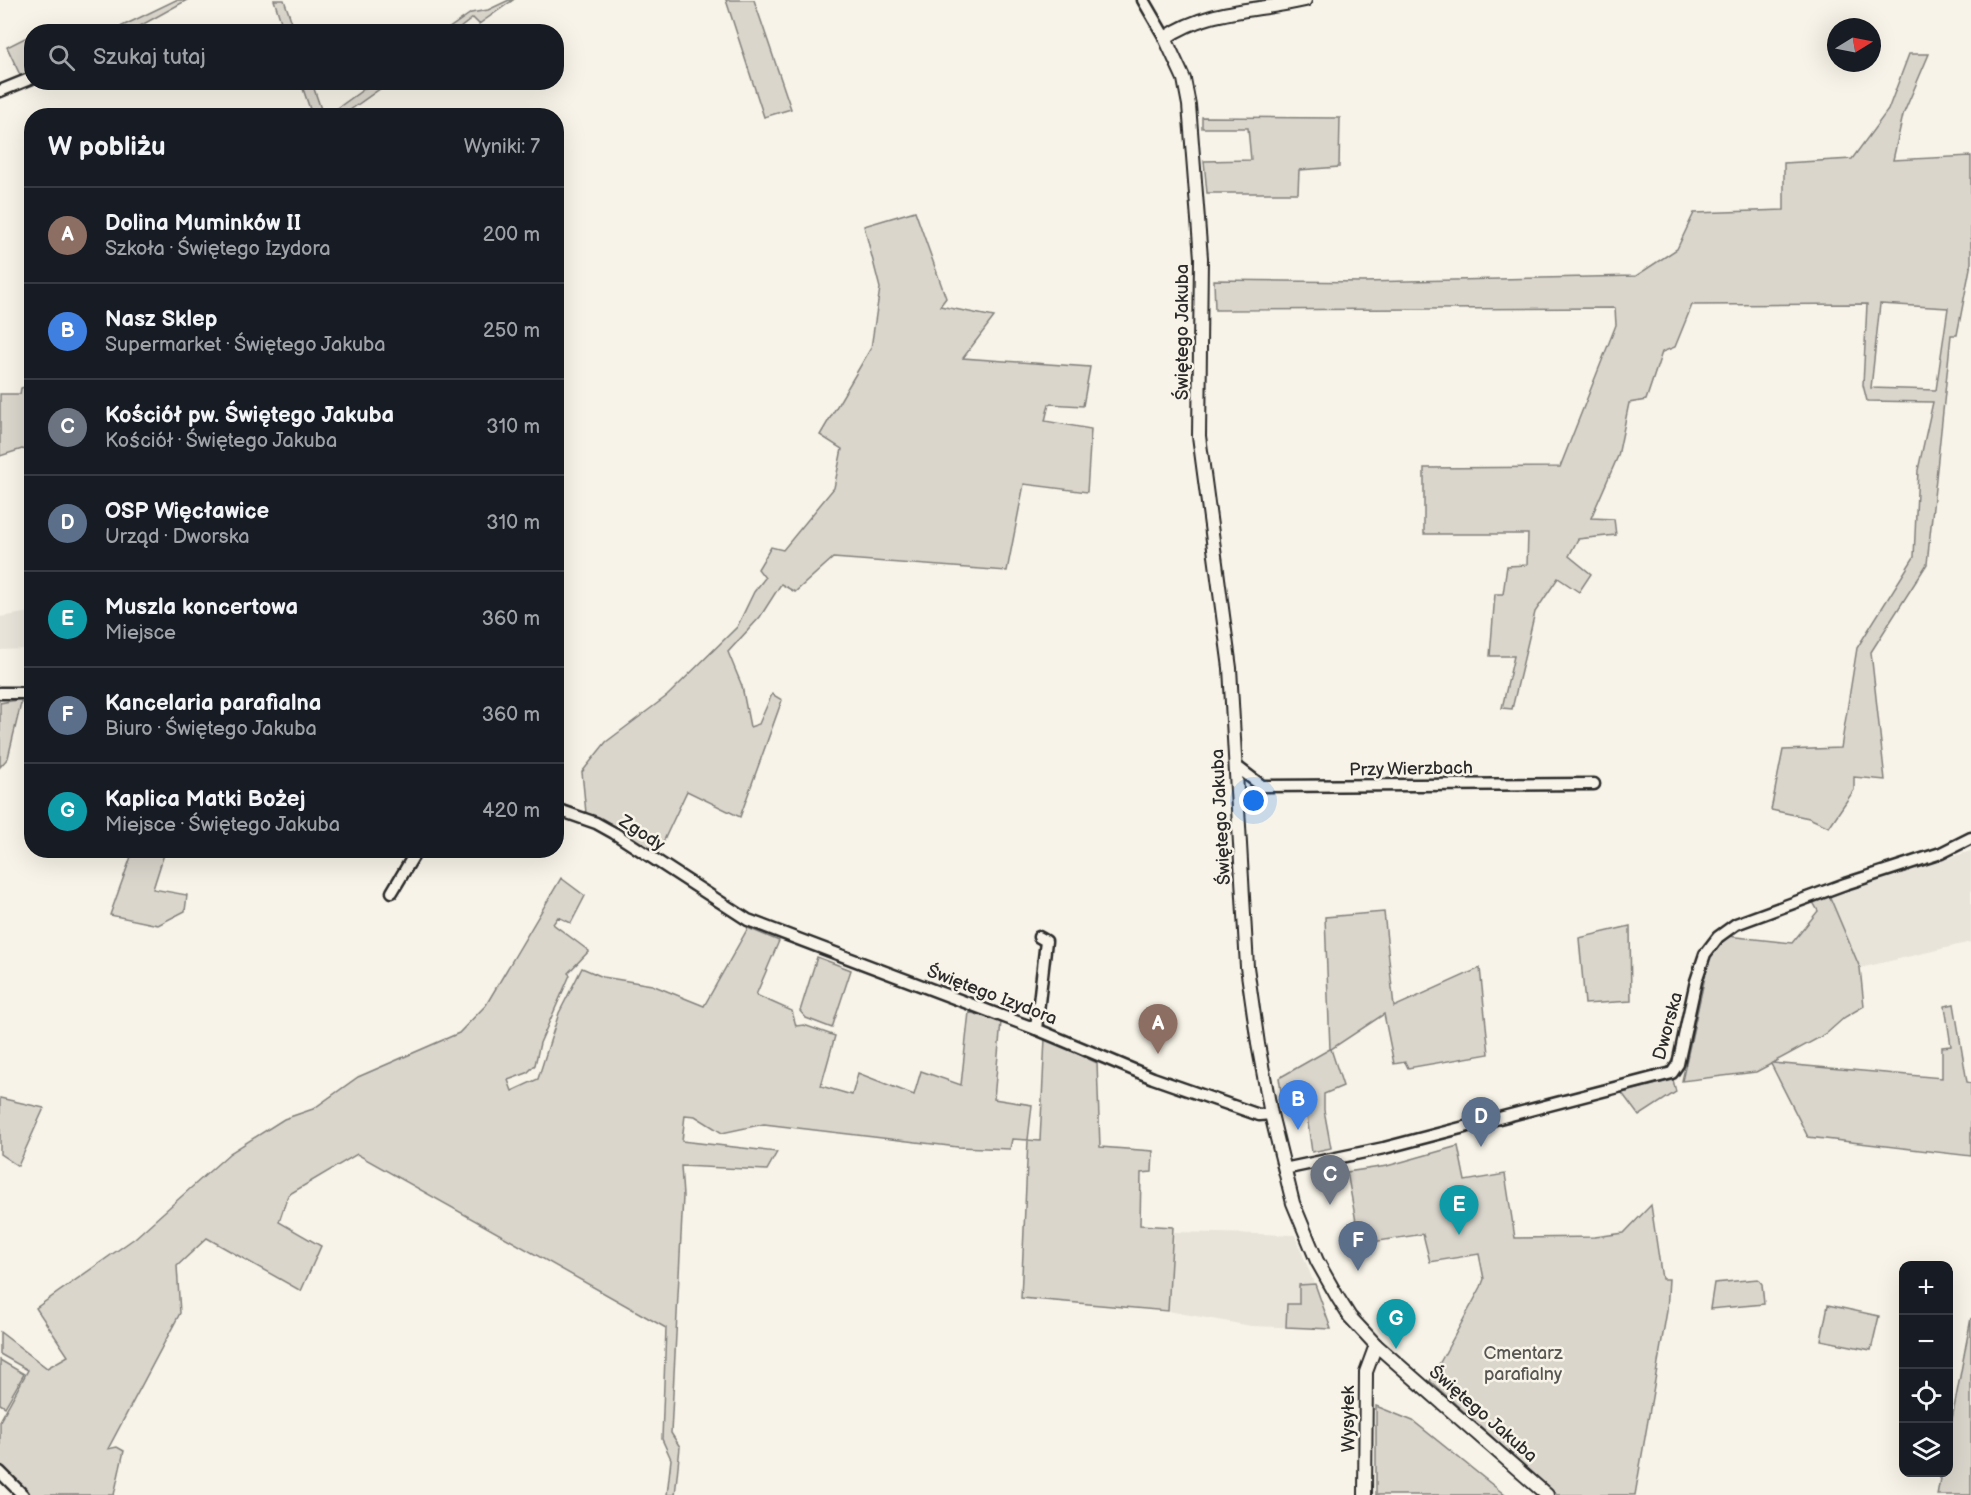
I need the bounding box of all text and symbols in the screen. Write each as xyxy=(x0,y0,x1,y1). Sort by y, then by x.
north arrow xyxy=(1827,18,1881,72)
search box xyxy=(24,24,564,90)
icon: search xyxy=(45,41,78,74)
text: Szukaj tutaj xyxy=(93,44,206,71)
text: W pobliżu xyxy=(48,132,166,163)
text: Wyniki: 7 xyxy=(464,135,540,159)
text: Dolina Muminków II xyxy=(105,210,301,237)
text: A xyxy=(61,223,74,247)
text: 200 m xyxy=(483,223,540,247)
text: Szkoła · Świętego Izydora xyxy=(105,237,331,261)
street label: Świętego Jakuba xyxy=(1170,264,1193,400)
text: Nasz Sklep xyxy=(105,306,217,333)
text: B xyxy=(60,319,75,343)
text: 250 m xyxy=(483,319,540,343)
text: Supermarket · Świętego Jakuba xyxy=(105,333,386,357)
text: Kościół pw. Świętego Jakuba xyxy=(105,402,394,429)
text: C xyxy=(60,415,75,439)
text: 310 m xyxy=(486,415,540,439)
text: Kościół · Świętego Jakuba xyxy=(105,429,337,453)
text: OSP Więcławice xyxy=(105,498,269,525)
text: D xyxy=(61,511,74,535)
text: 310 m xyxy=(486,511,540,535)
text: Urząd · Dworska xyxy=(105,525,250,549)
text: Muszla koncertowa xyxy=(105,594,298,621)
text: E xyxy=(61,607,74,631)
text: 360 m xyxy=(482,607,540,631)
text: Miejsce xyxy=(105,621,176,645)
text: Kancelaria parafialna xyxy=(105,690,321,717)
text: F xyxy=(61,703,74,727)
text: 360 m xyxy=(482,703,540,727)
text: Biuro · Świętego Jakuba xyxy=(105,717,317,741)
street label: Świętego Jakuba xyxy=(1205,748,1235,886)
street label: Przy Wierzbach xyxy=(1349,757,1473,781)
text: Kaplica Matki Bożej xyxy=(105,786,305,813)
your location xyxy=(1239,786,1268,815)
text: G xyxy=(60,799,75,823)
text: 420 m xyxy=(482,799,540,823)
street label: Zgody xyxy=(614,810,669,856)
text: Miejsce · Świętego Jakuba xyxy=(105,813,340,837)
street label: Świętego Izydora xyxy=(924,959,1061,1029)
street label: Dworska xyxy=(1649,990,1687,1062)
pin: A xyxy=(1138,1004,1178,1054)
pin: B xyxy=(1278,1080,1318,1130)
pin: D xyxy=(1462,1098,1500,1147)
pin: C xyxy=(1310,1156,1350,1205)
pin: E xyxy=(1440,1186,1478,1235)
pin: F xyxy=(1338,1222,1378,1271)
map controls xyxy=(1899,1261,1953,1477)
button: + xyxy=(1899,1261,1953,1315)
pin: G xyxy=(1376,1300,1416,1349)
button: − xyxy=(1899,1315,1953,1369)
park label: Cmentarz parafialny xyxy=(1483,1343,1563,1385)
street label: Świętego Jakuba xyxy=(1425,1360,1543,1467)
button: locate xyxy=(1899,1369,1953,1423)
street label: Wysyłek xyxy=(1338,1386,1359,1452)
button: layers xyxy=(1899,1423,1953,1477)

